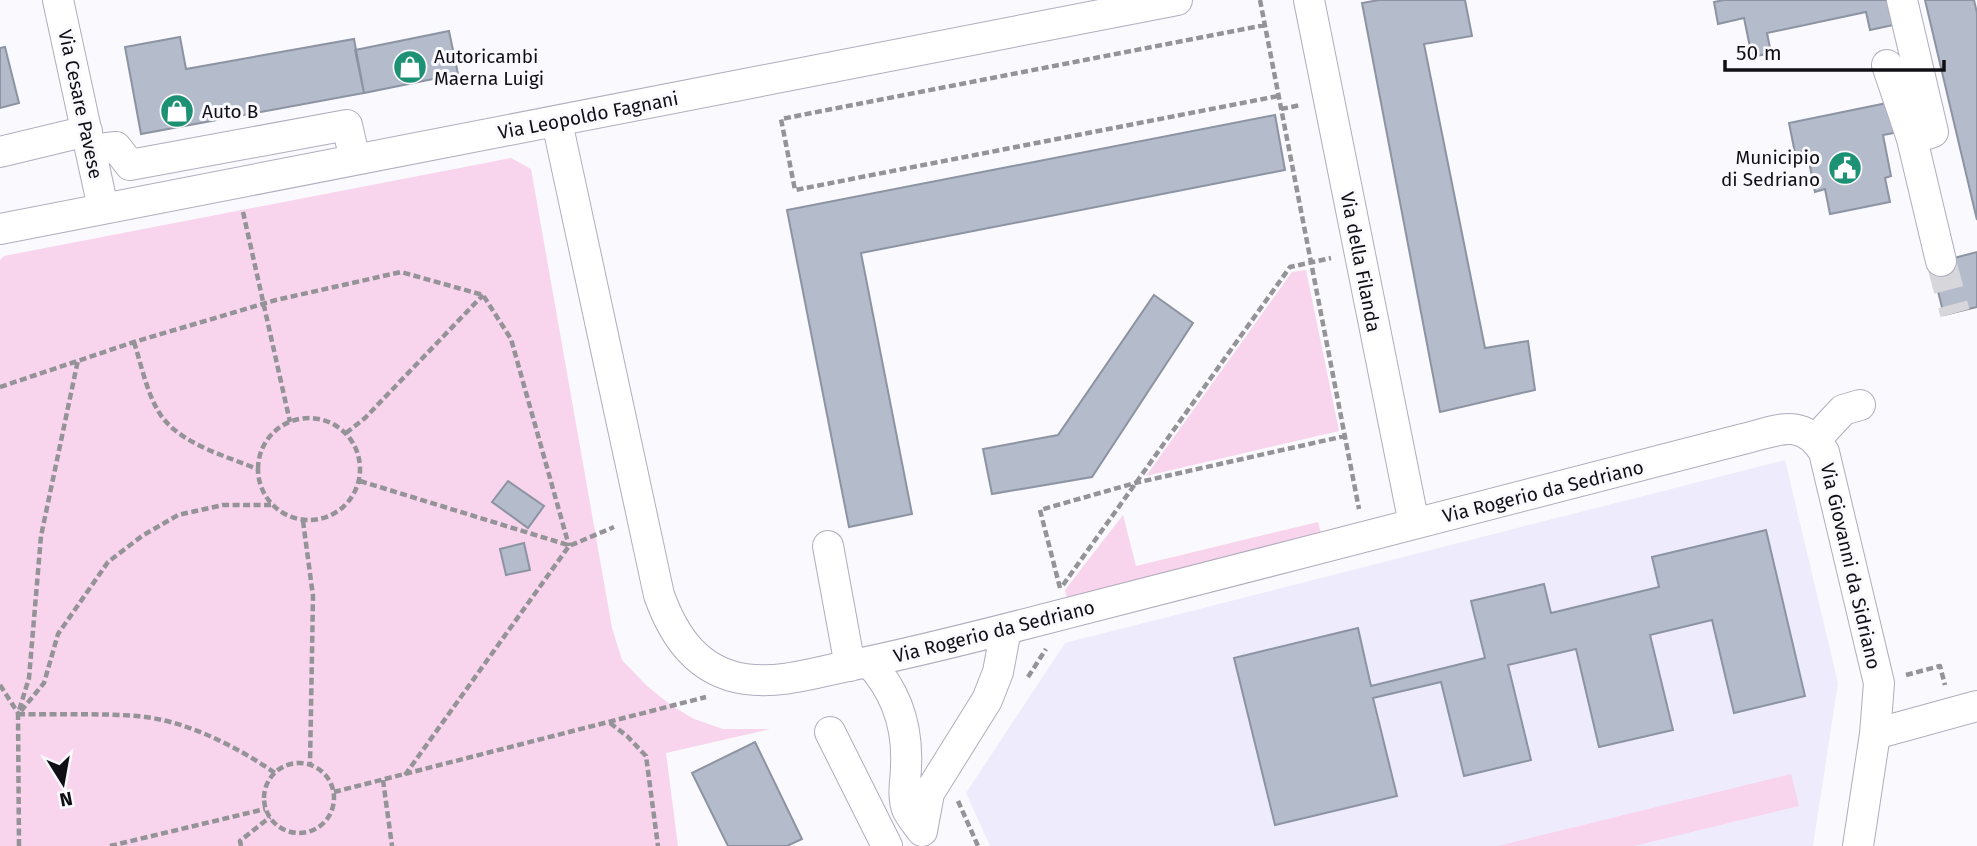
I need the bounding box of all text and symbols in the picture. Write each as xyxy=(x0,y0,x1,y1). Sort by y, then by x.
street label: Via Cesare Pavese xyxy=(53,27,108,181)
scale bar xyxy=(1725,28,1944,72)
text: 50 m xyxy=(1736,40,1782,66)
place label: Autoricambi Maerna Luigi xyxy=(434,45,544,90)
shop icon: Autoricambi Maerna Luigi xyxy=(391,48,429,86)
street label: Via Leopoldo Fagnani xyxy=(496,87,680,144)
shop icon: Auto B xyxy=(158,92,196,130)
place label: Auto B xyxy=(202,100,258,123)
place label: Municipio di Sedriano xyxy=(1721,146,1820,191)
public building icon: Municipio di Sedriano xyxy=(1826,149,1864,187)
street label: Via della Filanda xyxy=(1336,190,1385,334)
street label: Via Rogerio da Sedriano xyxy=(1440,455,1646,528)
street label: Via Giovanni da Sidriano xyxy=(1816,461,1885,671)
street label: Via Rogerio da Sedriano xyxy=(891,595,1097,668)
north arrow xyxy=(28,748,98,818)
text: N xyxy=(58,787,75,812)

